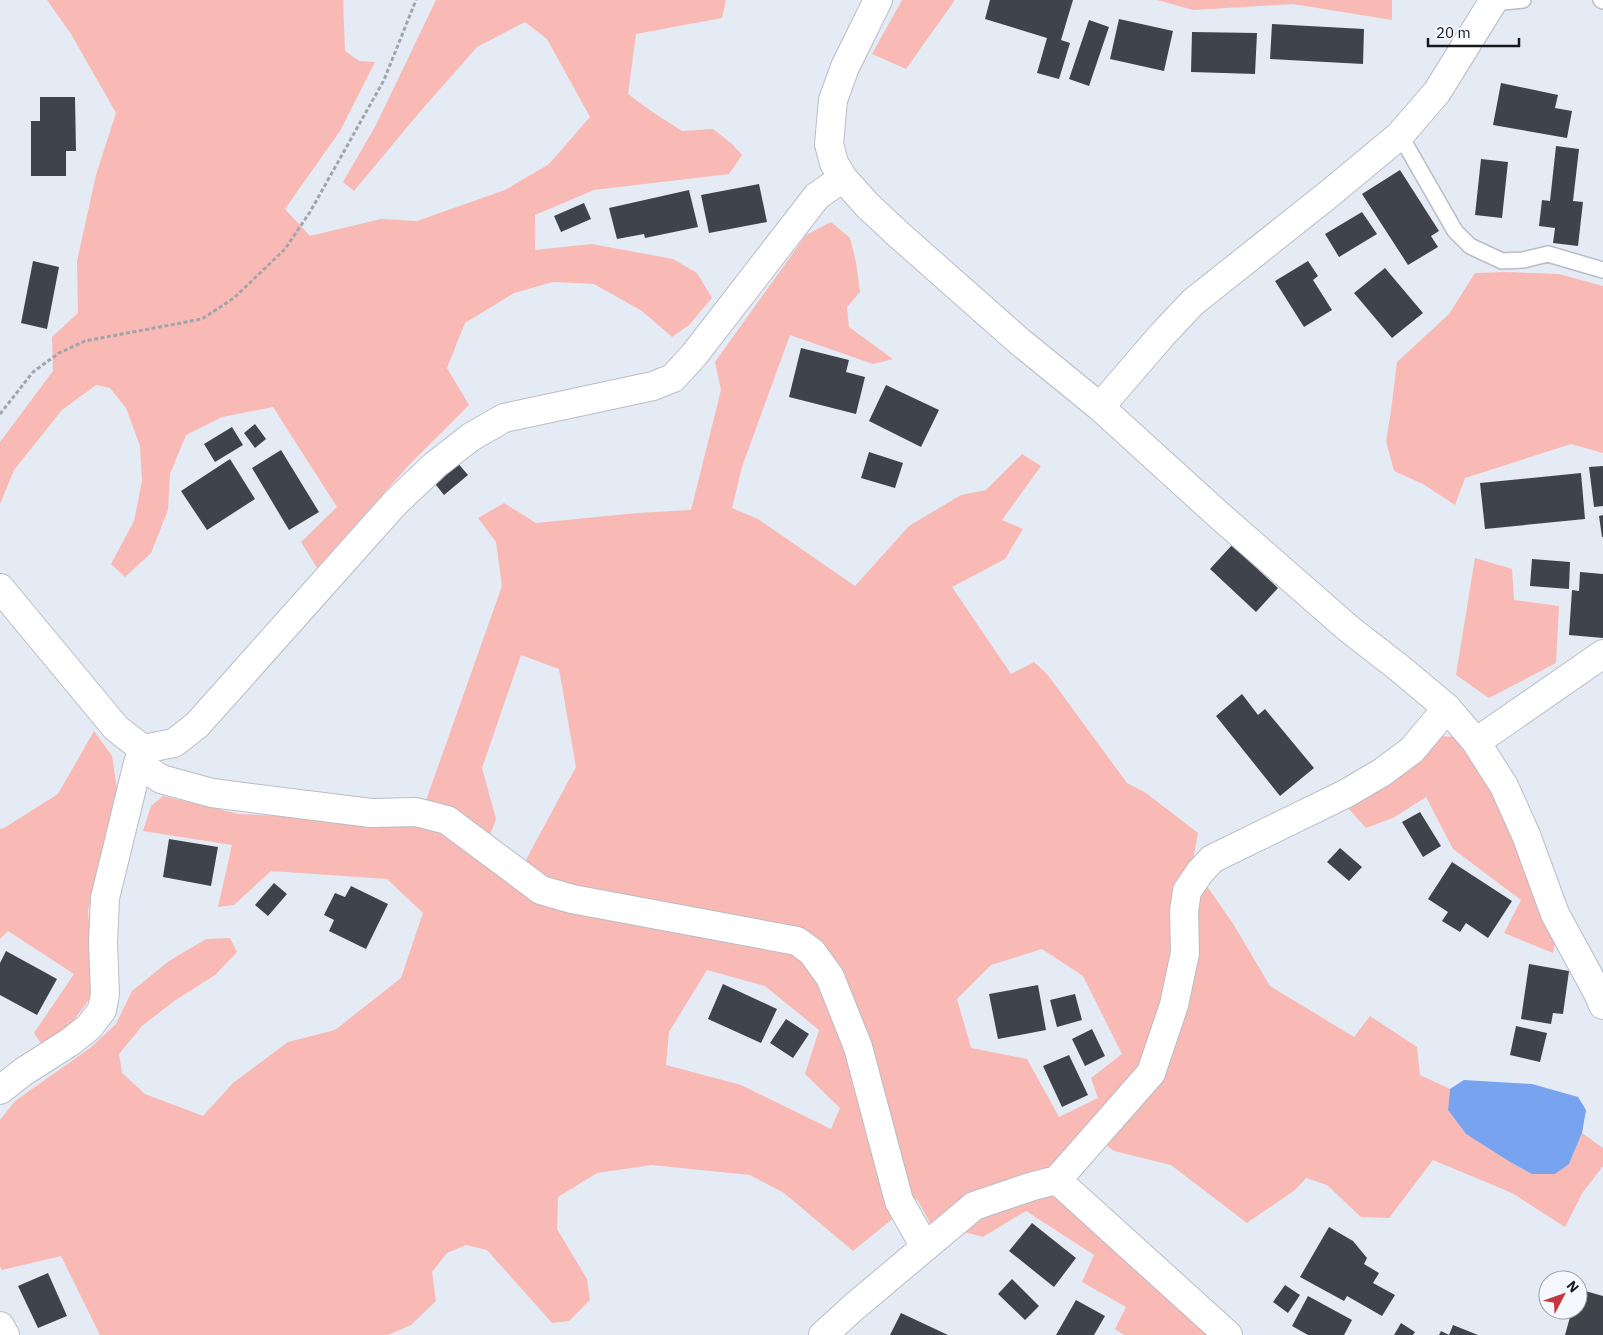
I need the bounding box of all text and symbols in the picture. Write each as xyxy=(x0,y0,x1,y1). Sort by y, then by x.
scale bar xyxy=(1428,15,1519,47)
text: 20 m xyxy=(1436,23,1471,42)
north arrow xyxy=(1538,1270,1588,1320)
text: N xyxy=(1563,1277,1583,1296)

